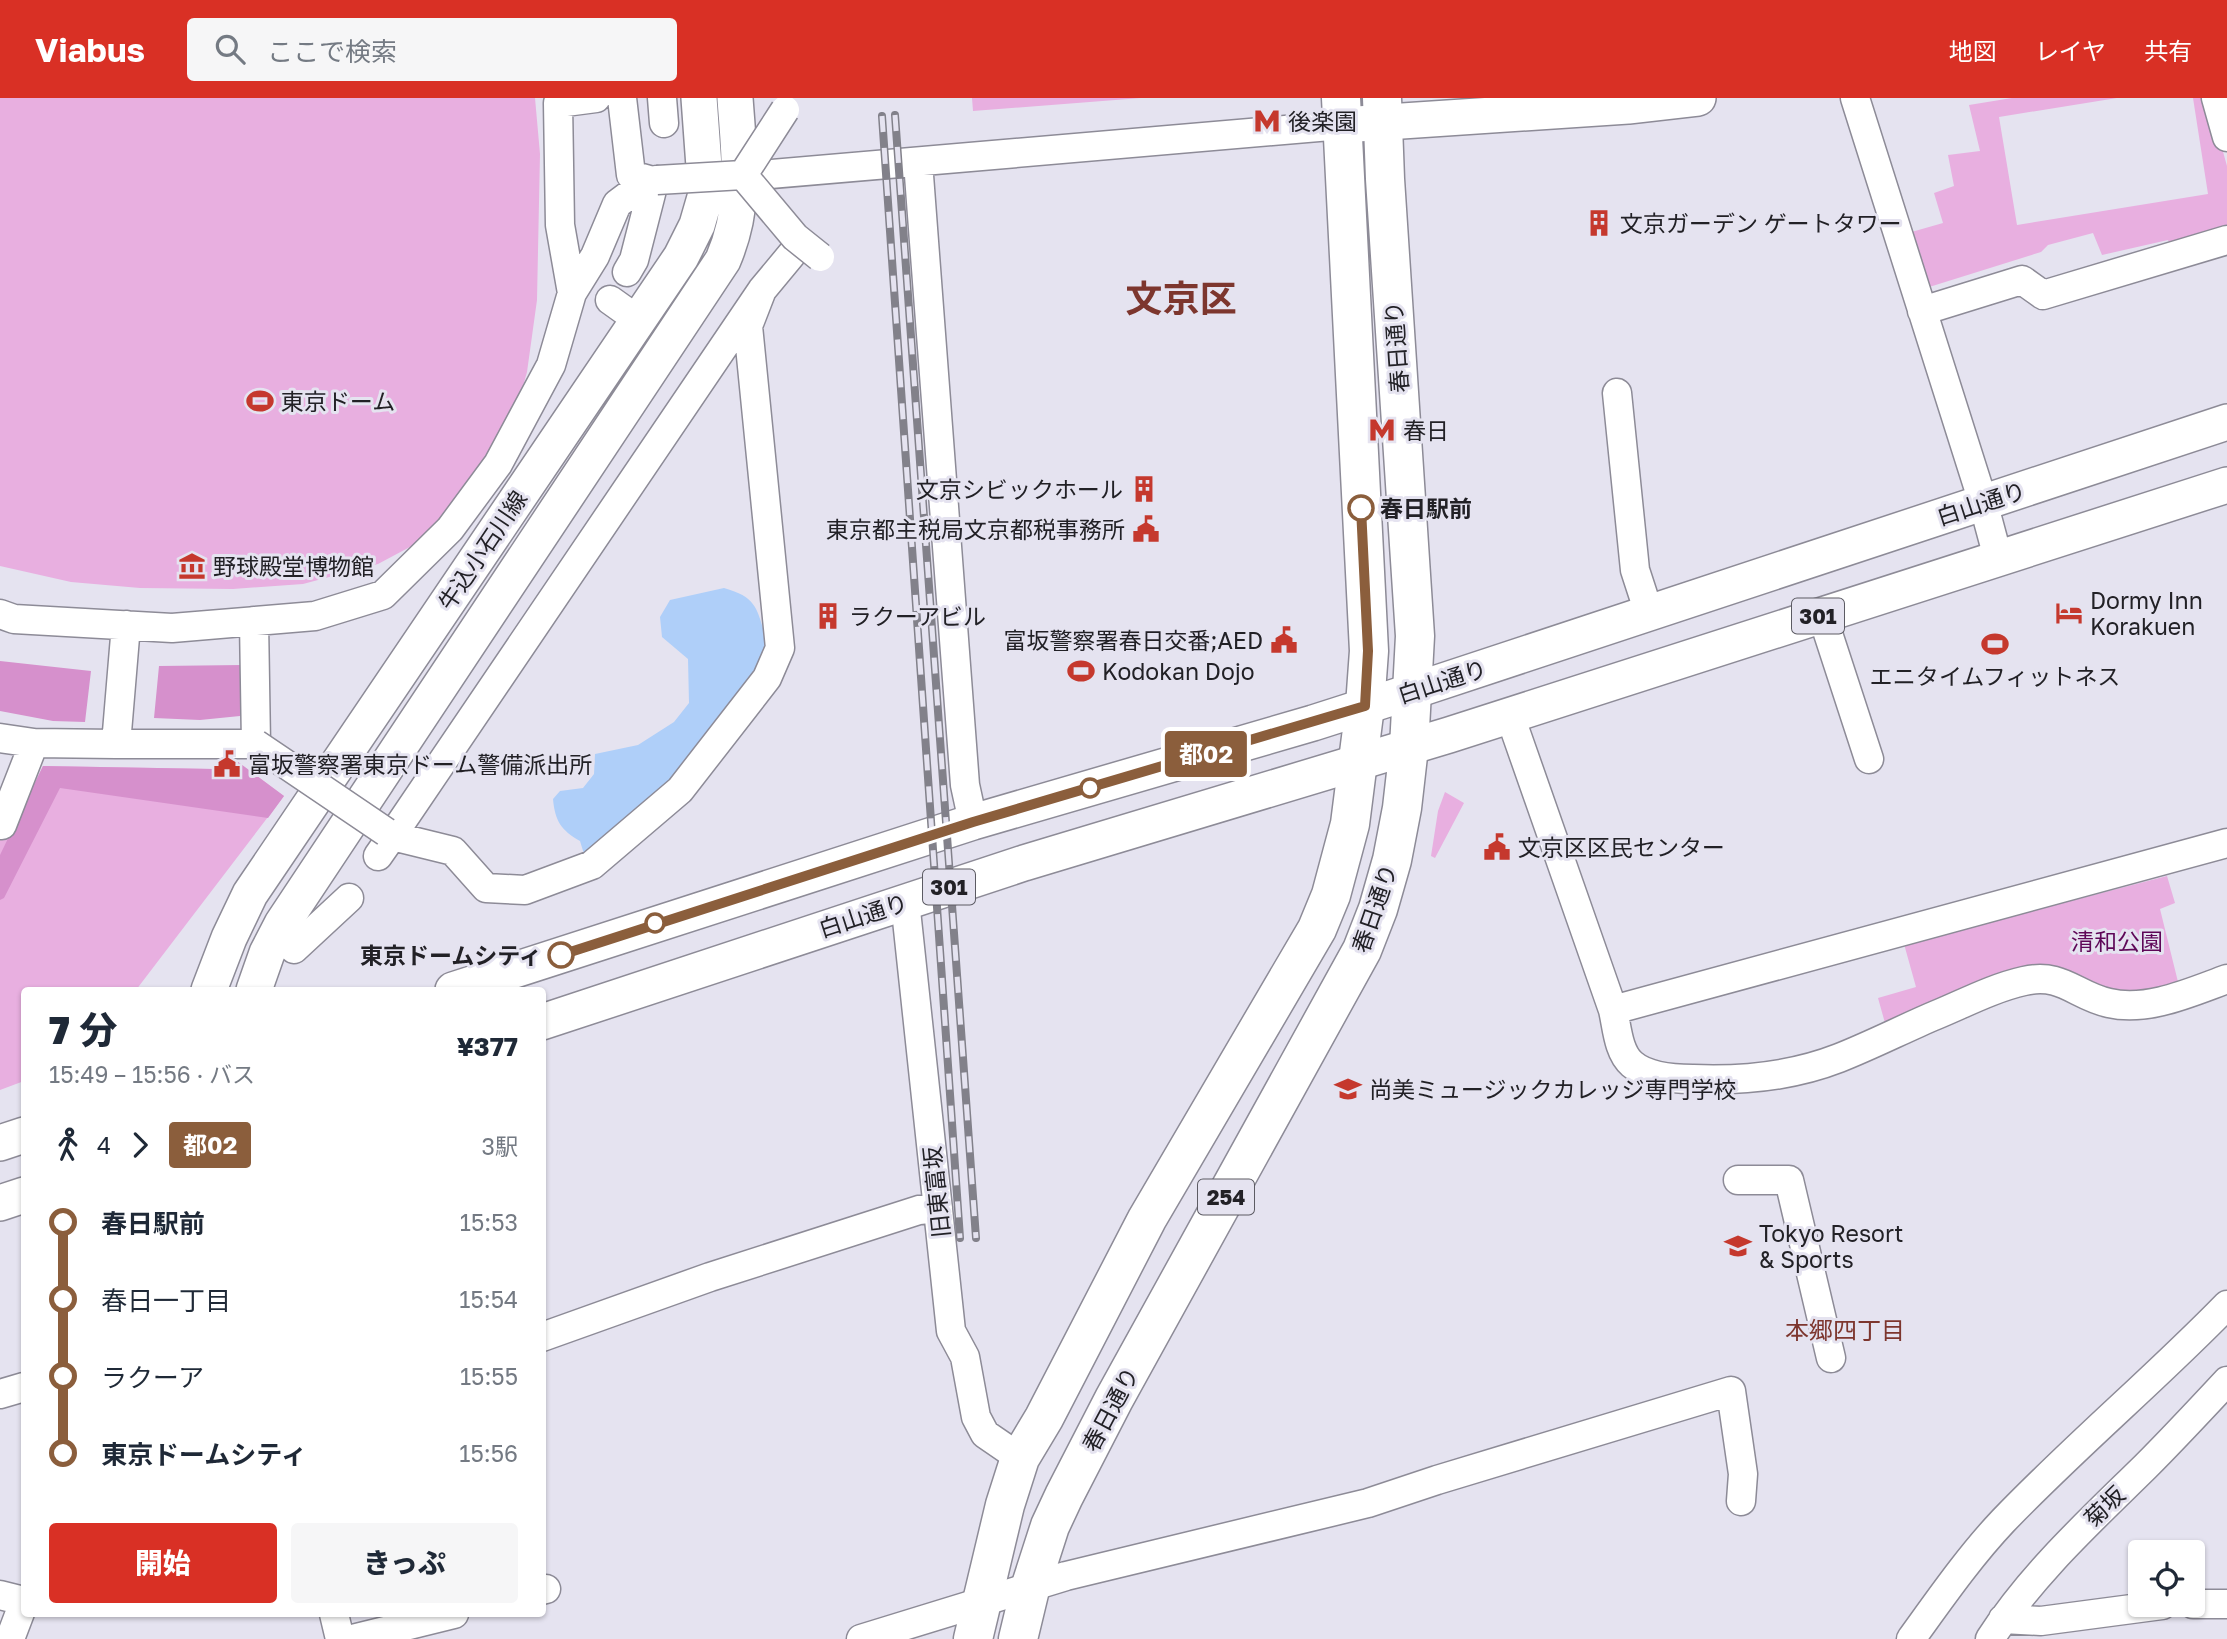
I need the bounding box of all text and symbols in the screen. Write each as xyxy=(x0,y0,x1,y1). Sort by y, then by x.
search box xyxy=(187,18,677,81)
text: Viabus xyxy=(35,30,145,69)
icon: search xyxy=(211,30,249,68)
text: ここで検索 xyxy=(267,36,397,67)
text: 地図 xyxy=(1949,36,1997,65)
text: レイヤ xyxy=(2035,36,2106,65)
text: 共有 xyxy=(2144,36,2192,65)
metro station icon: 後楽園 xyxy=(1252,106,1282,136)
place label: 後楽園 xyxy=(1288,107,1357,135)
building icon: 文京ガーデン ゲートタワー xyxy=(1584,208,1614,238)
place label: 文京ガーデン ゲートタワー xyxy=(1620,209,1902,237)
district label: 文京区 xyxy=(1126,276,1237,320)
street label: 春日通り xyxy=(1379,300,1413,394)
sports icon: 東京ドーム xyxy=(245,386,275,416)
place label: 東京ドーム xyxy=(281,387,395,415)
metro station icon: 春日 xyxy=(1367,415,1397,445)
place label: 春日 xyxy=(1403,416,1449,444)
building icon: 文京シビックホール xyxy=(1129,474,1159,504)
place label: 文京シビックホール xyxy=(916,475,1123,503)
street label: 白山通り xyxy=(1933,475,2029,531)
street label: 牛込小石川線 xyxy=(432,485,532,615)
place label: 春日駅前 xyxy=(1380,494,1472,522)
marker: 春日駅前 xyxy=(1348,495,1374,521)
public building icon: 東京都主税局文京都税事務所 xyxy=(1131,514,1161,544)
place label: 東京都主税局文京都税事務所 xyxy=(826,515,1125,543)
museum icon: 野球殿堂博物館 xyxy=(177,551,207,581)
place label: 野球殿堂博物館 xyxy=(213,552,374,580)
place label: Dormy Inn Korakuen xyxy=(2090,586,2203,640)
road number: 301 xyxy=(1792,598,1844,634)
hotel icon: Dormy Inn Korakuen xyxy=(2054,598,2084,628)
building icon: ラクーアビル xyxy=(813,601,843,631)
place label: ラクーアビル xyxy=(849,602,986,630)
public building icon: 富坂警察署春日交番;AED xyxy=(1269,625,1299,655)
place label: 富坂警察署春日交番;AED xyxy=(1004,626,1263,654)
sports icon: エニタイムフィットネス xyxy=(1980,629,2010,659)
street label: 白山通り xyxy=(1394,653,1490,709)
sports icon: Kodokan Dojo xyxy=(1066,656,1096,686)
place label: Kodokan Dojo xyxy=(1102,657,1255,685)
place label: エニタイムフィットネス xyxy=(1870,662,2120,690)
line badge: 都02 xyxy=(1166,731,1246,777)
text: 都02 xyxy=(1179,739,1233,768)
public building icon: 富坂警察署東京ドーム警備派出所 xyxy=(212,749,242,779)
place label: 富坂警察署東京ドーム警備派出所 xyxy=(248,750,592,778)
unlabelled marker xyxy=(1080,778,1100,798)
public building icon: 文京区区民センター xyxy=(1482,832,1512,862)
place label: 文京区区民センター xyxy=(1518,833,1725,861)
street label: 春日通り xyxy=(1346,860,1402,956)
road number: 301 xyxy=(923,870,975,904)
street label: 白山通り xyxy=(815,887,911,943)
unlabelled marker xyxy=(645,913,665,933)
park label: 清和公園 xyxy=(2071,927,2163,955)
place label: 東京ドームシティ xyxy=(360,941,542,969)
marker: 東京ドームシティ xyxy=(548,942,574,968)
text: 7 分 xyxy=(49,1007,117,1052)
text: ¥377 xyxy=(457,1031,518,1062)
text: 15:49 – 15:56 · バス xyxy=(49,1060,255,1088)
school or university icon: 尚美ミュージックカレッジ専門学校 xyxy=(1333,1074,1363,1104)
place label: 尚美ミュージックカレッジ専門学校 xyxy=(1369,1075,1737,1103)
icon: walk xyxy=(49,1126,87,1164)
icon: forward xyxy=(121,1126,159,1164)
text: 都02 xyxy=(183,1130,237,1159)
text: 4 xyxy=(97,1131,111,1159)
text: 3駅 xyxy=(482,1132,518,1160)
street label: 旧東富坂 xyxy=(917,1145,955,1239)
road number: 254 xyxy=(1198,1180,1254,1214)
text: 春日駅前 xyxy=(101,1208,205,1239)
text: 15:53 xyxy=(460,1208,518,1236)
place label: Tokyo Resort & Sports xyxy=(1759,1219,1904,1273)
school or university icon: Tokyo Resort & Sports xyxy=(1723,1231,1753,1261)
text: 春日一丁目 xyxy=(101,1285,231,1316)
text: 15:54 xyxy=(459,1285,518,1313)
district label: 本郷四丁目 xyxy=(1785,1315,1905,1344)
text: ラクーア xyxy=(101,1362,204,1393)
text: 15:55 xyxy=(460,1362,518,1390)
street label: 春日通り xyxy=(1076,1362,1144,1456)
text: 東京ドームシティ xyxy=(101,1439,307,1470)
text: 15:56 xyxy=(459,1439,518,1467)
street label: 菊坂 xyxy=(2078,1480,2130,1532)
button: 開始 xyxy=(49,1523,277,1603)
button: きっぷ xyxy=(291,1523,518,1603)
map controls xyxy=(2128,1540,2205,1617)
button: locate xyxy=(2128,1540,2205,1617)

